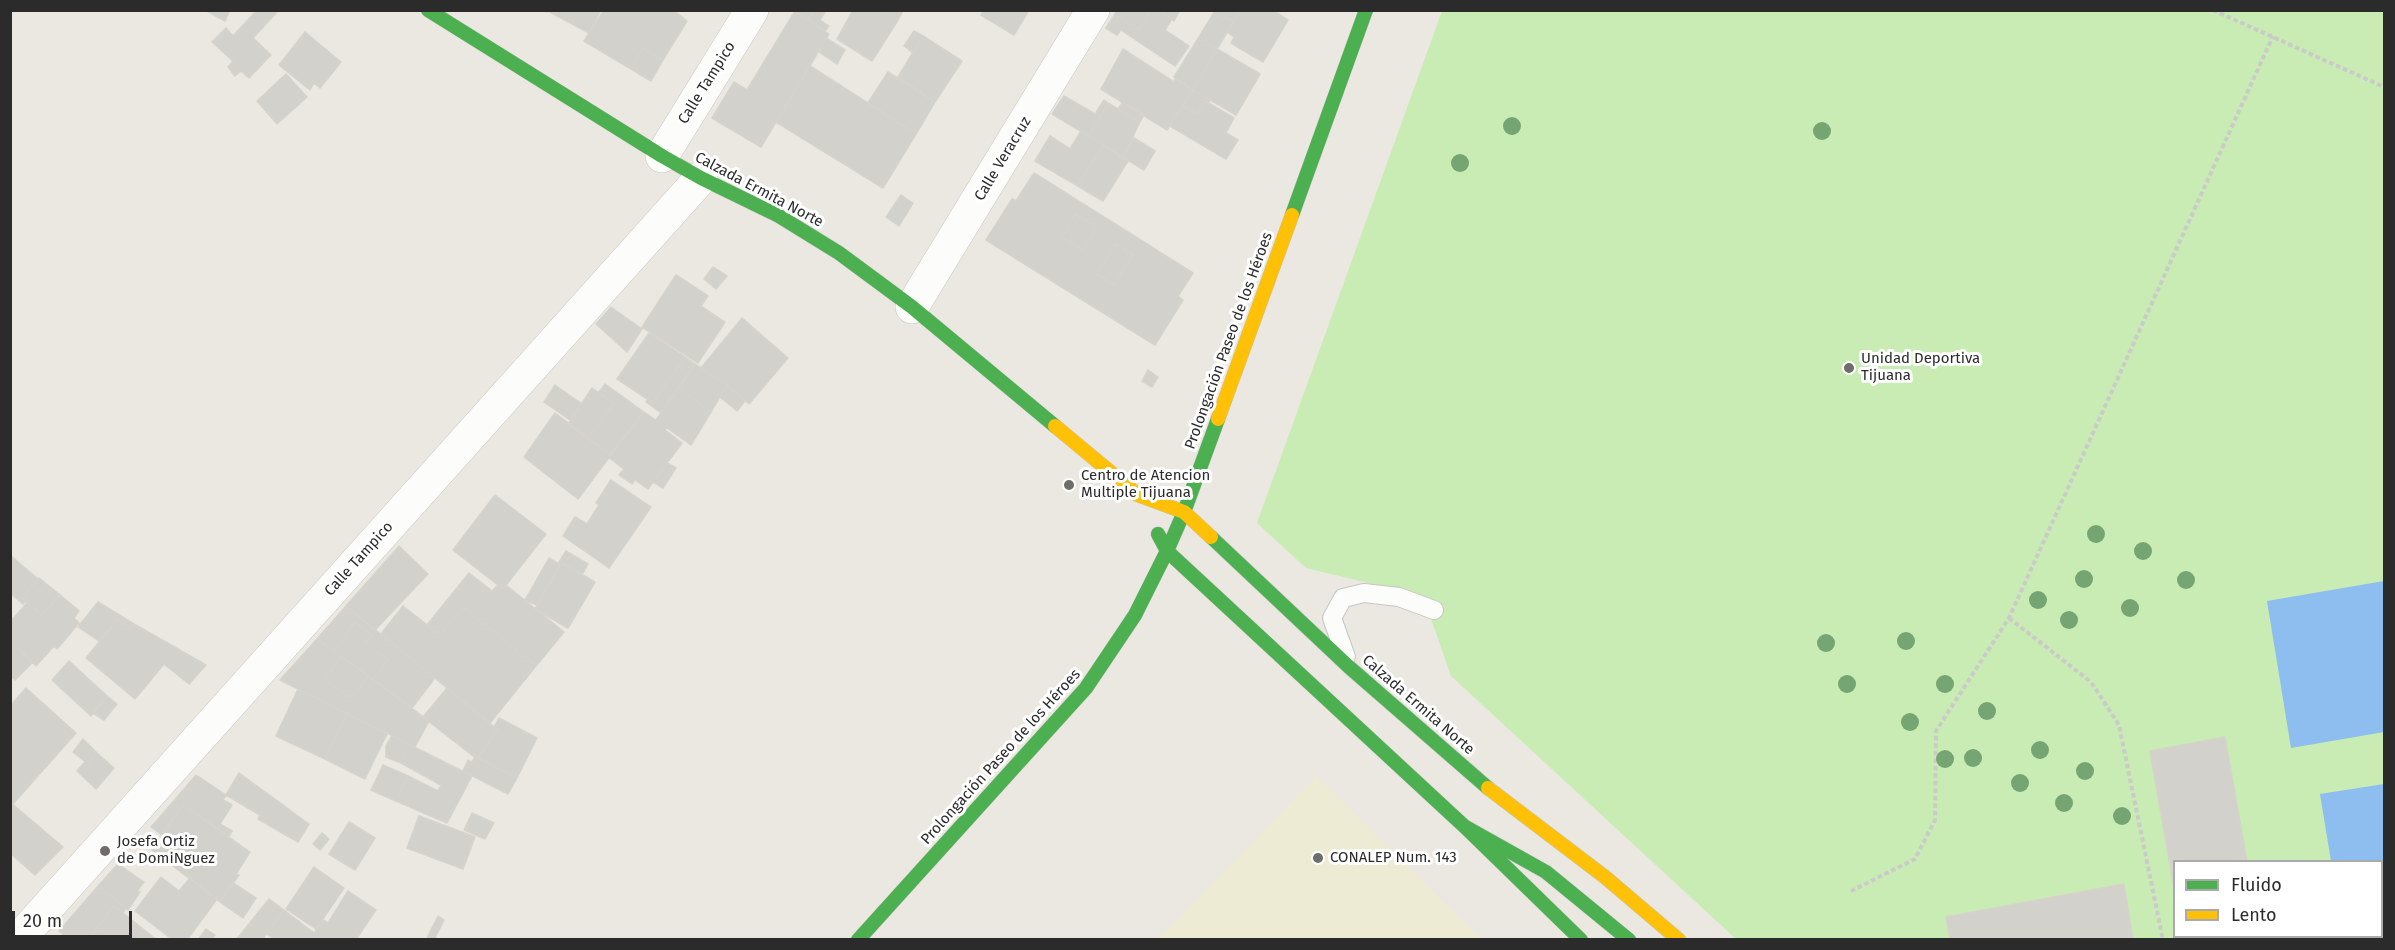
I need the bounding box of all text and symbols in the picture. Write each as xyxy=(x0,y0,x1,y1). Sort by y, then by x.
street label: Calle Tampico xyxy=(674,38,740,128)
street label: Calle Veracruz xyxy=(971,114,1035,204)
street label: Calzada Ermita Norte xyxy=(692,149,826,231)
street label: Prolongación Paseo de los Héroes xyxy=(1181,230,1277,452)
place label: Unidad Deportiva Tijuana xyxy=(1861,350,1980,385)
marker: Unidad Deportiva Tijuana xyxy=(1842,361,1856,375)
place label: Centro de Atencion Multiple Tijuana xyxy=(1081,467,1210,502)
marker: Centro de Atencion Multiple Tijuana xyxy=(1062,478,1076,492)
street label: Calle Tampico xyxy=(321,518,397,600)
street label: Calzada Ermita Norte xyxy=(1358,651,1478,759)
street label: Prolongación Paseo de los Héroes xyxy=(917,666,1085,848)
place label: Josefa Ortiz de DomiNguez xyxy=(117,833,215,868)
marker: Josefa Ortiz de DomiNguez xyxy=(98,844,112,858)
place label: CONALEP Num. 143 xyxy=(1330,849,1457,867)
marker: CONALEP Num. 143 xyxy=(1311,851,1325,865)
legend xyxy=(2173,860,2383,938)
text: Fluido xyxy=(2231,874,2282,896)
scale bar xyxy=(15,899,135,937)
text: Lento xyxy=(2231,904,2277,926)
text: 20 m xyxy=(23,910,62,932)

